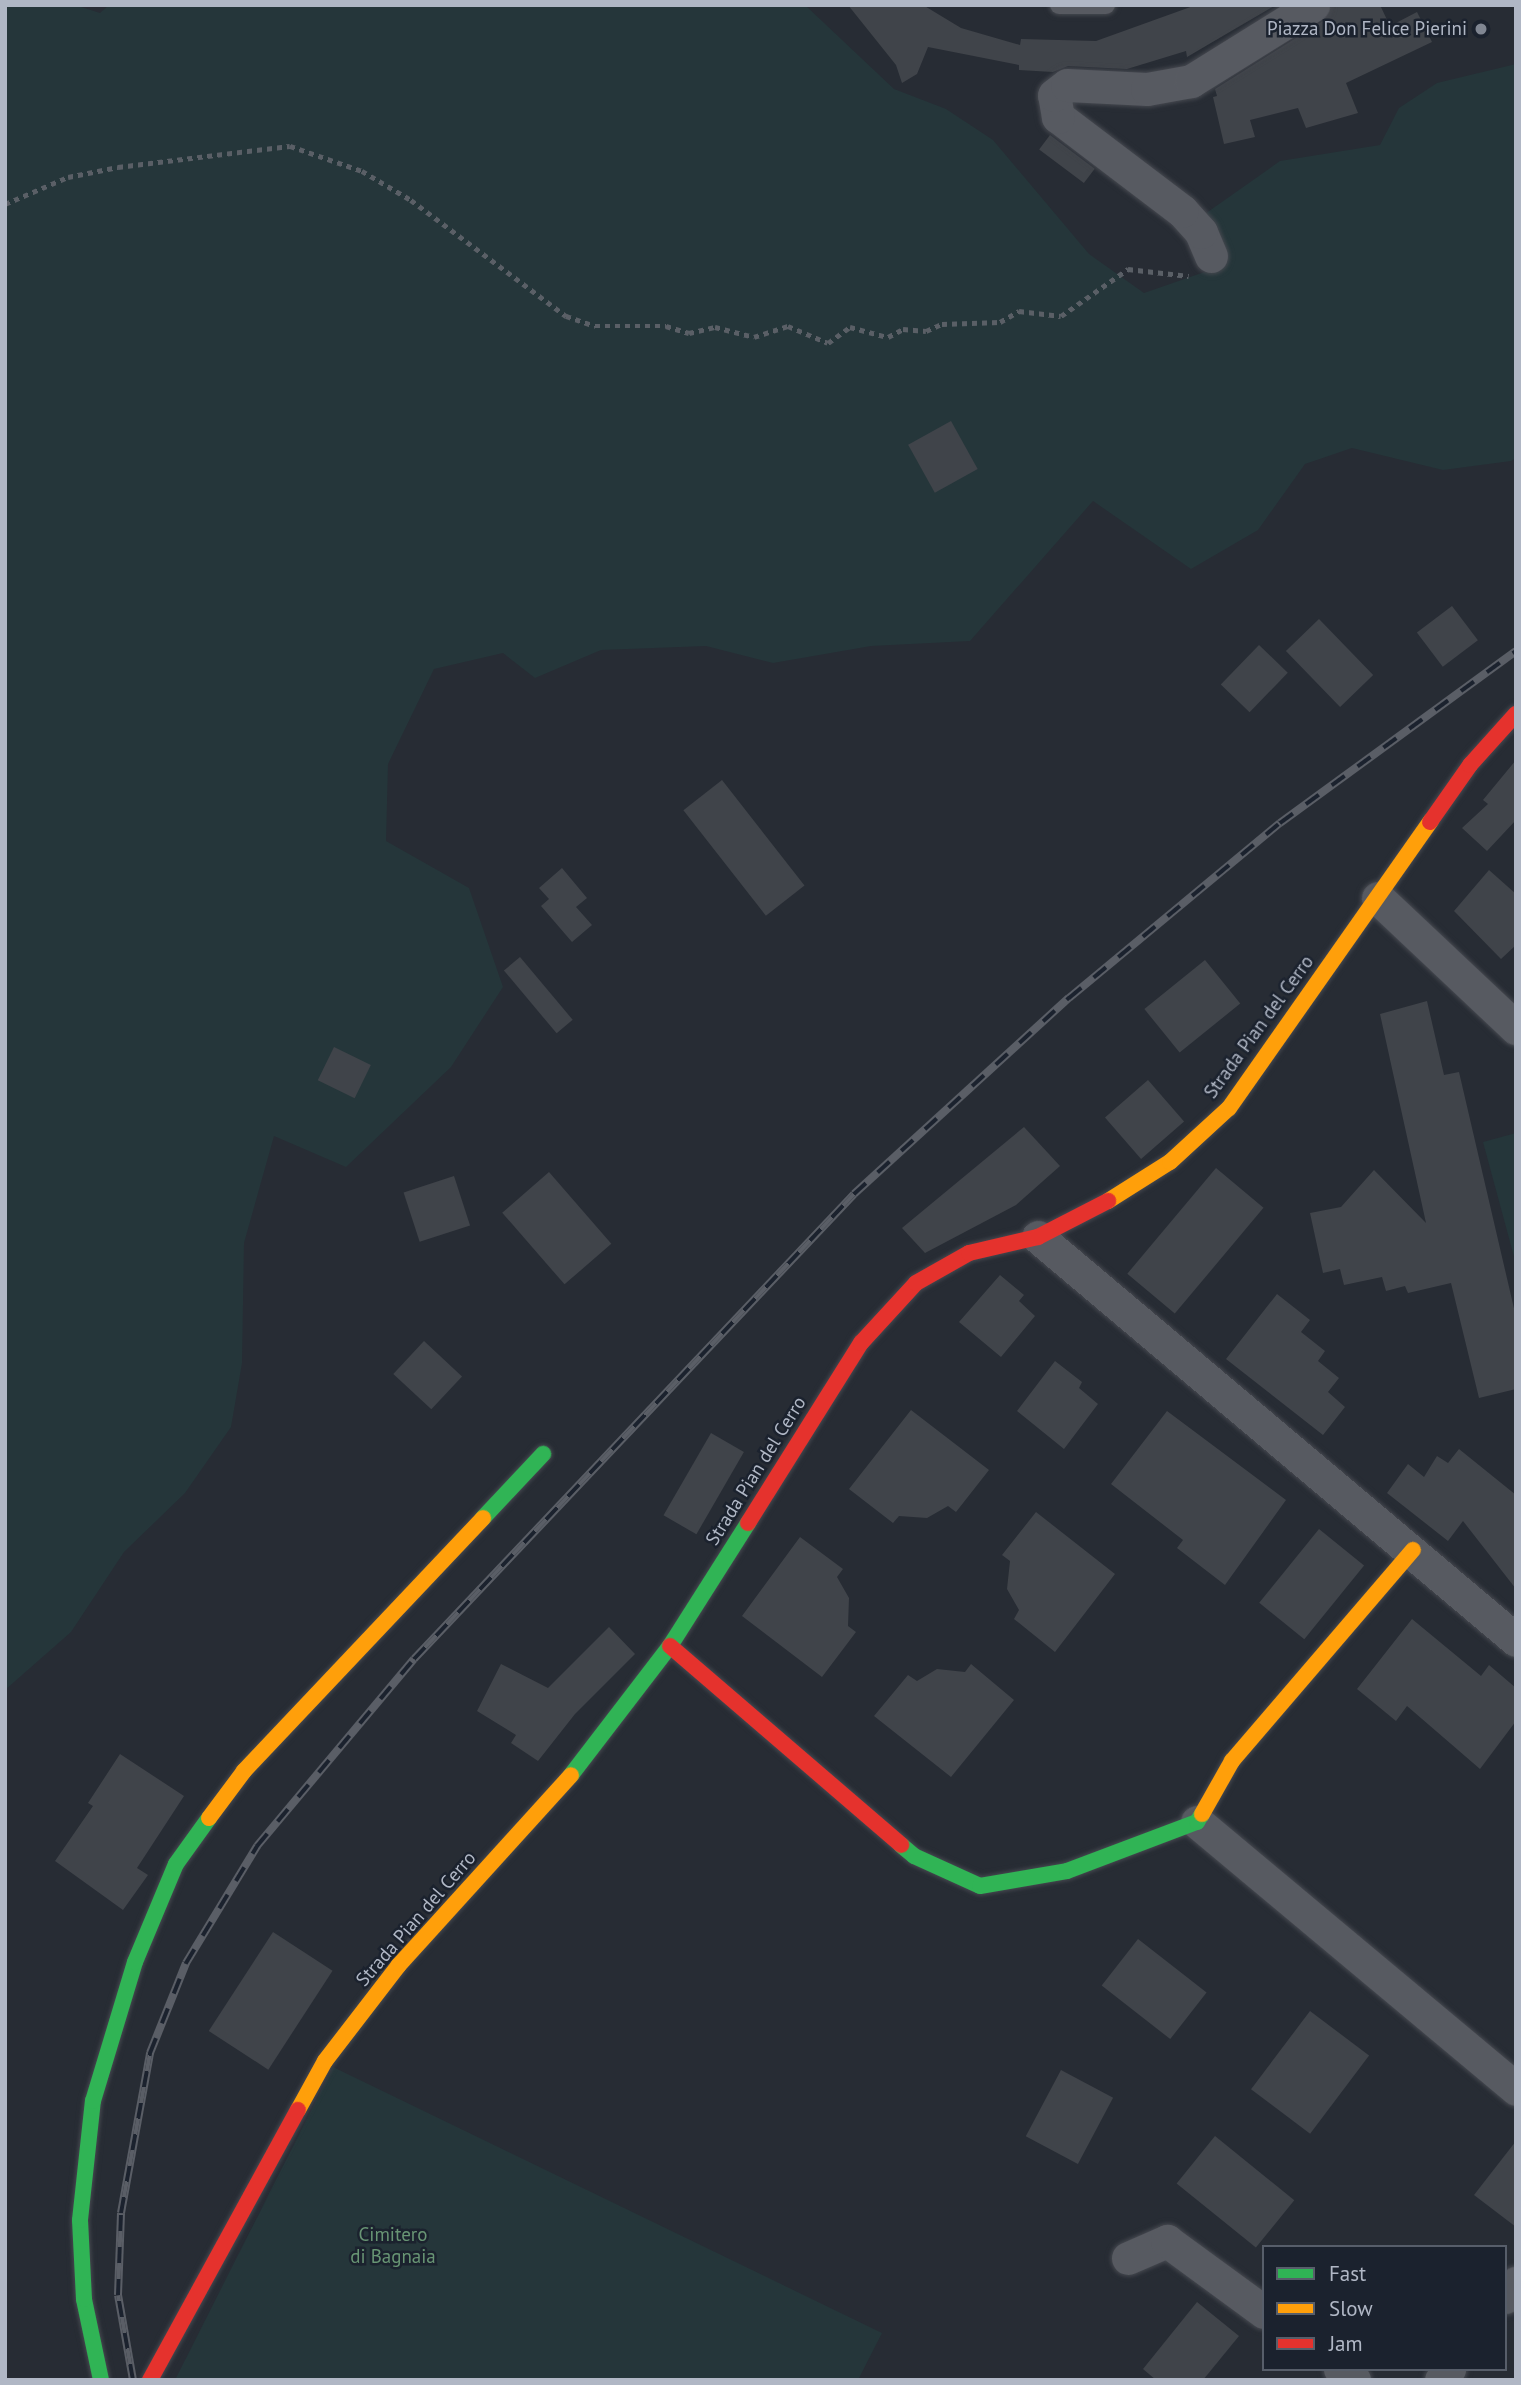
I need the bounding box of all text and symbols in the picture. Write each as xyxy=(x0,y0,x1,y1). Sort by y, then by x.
place label: Piazza Don Felice Pierini xyxy=(1267,18,1467,40)
marker: Piazza Don Felice Pierini xyxy=(1473,21,1489,37)
street label: Strada Pian del Cerro xyxy=(1199,951,1319,1103)
street label: Strada Pian del Cerro xyxy=(701,1392,811,1550)
street label: Strada Pian del Cerro xyxy=(351,1847,481,1991)
park label: Cimitero di Bagnaia xyxy=(350,2224,436,2268)
legend xyxy=(1262,2245,1507,2371)
text: Fast xyxy=(1329,2260,1366,2287)
text: Slow xyxy=(1329,2295,1373,2322)
text: Jam xyxy=(1329,2330,1363,2357)

